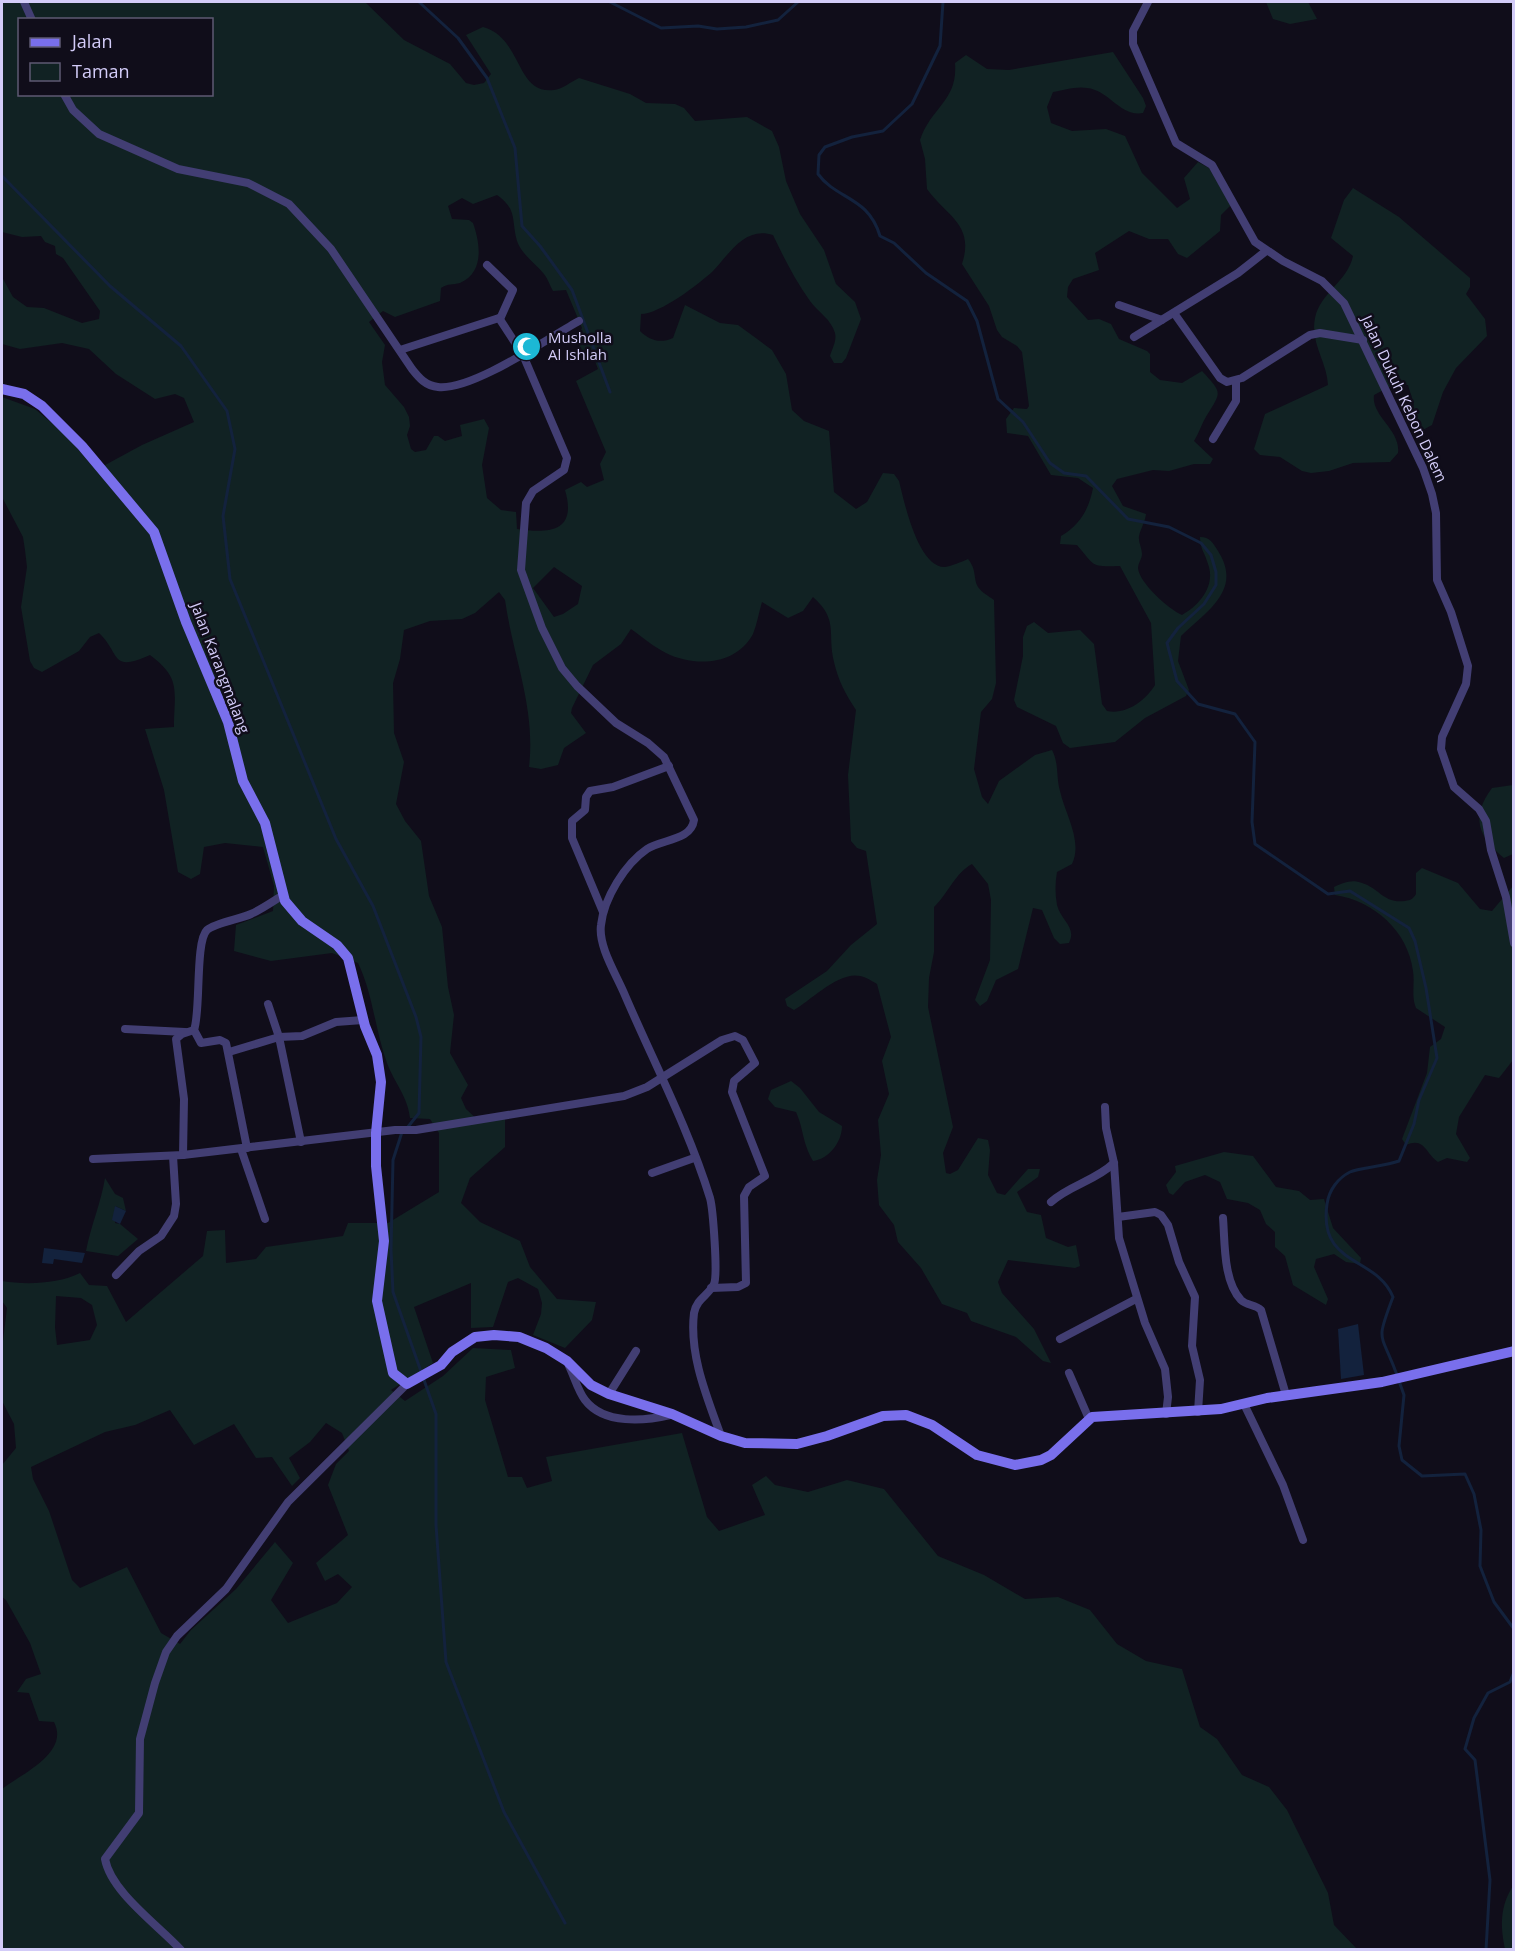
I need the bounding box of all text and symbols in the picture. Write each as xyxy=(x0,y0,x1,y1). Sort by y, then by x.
legend xyxy=(18,18,213,96)
text: Jalan xyxy=(70,29,112,53)
text: Taman xyxy=(72,59,130,83)
street label: Jalan Dukuh Kebon Dalem xyxy=(1357,310,1452,485)
place label: Musholla Al Ishlah xyxy=(548,327,612,364)
mosque icon: Musholla Al Ishlah xyxy=(511,331,543,363)
street label: Jalan Karangmalang xyxy=(186,597,255,736)

